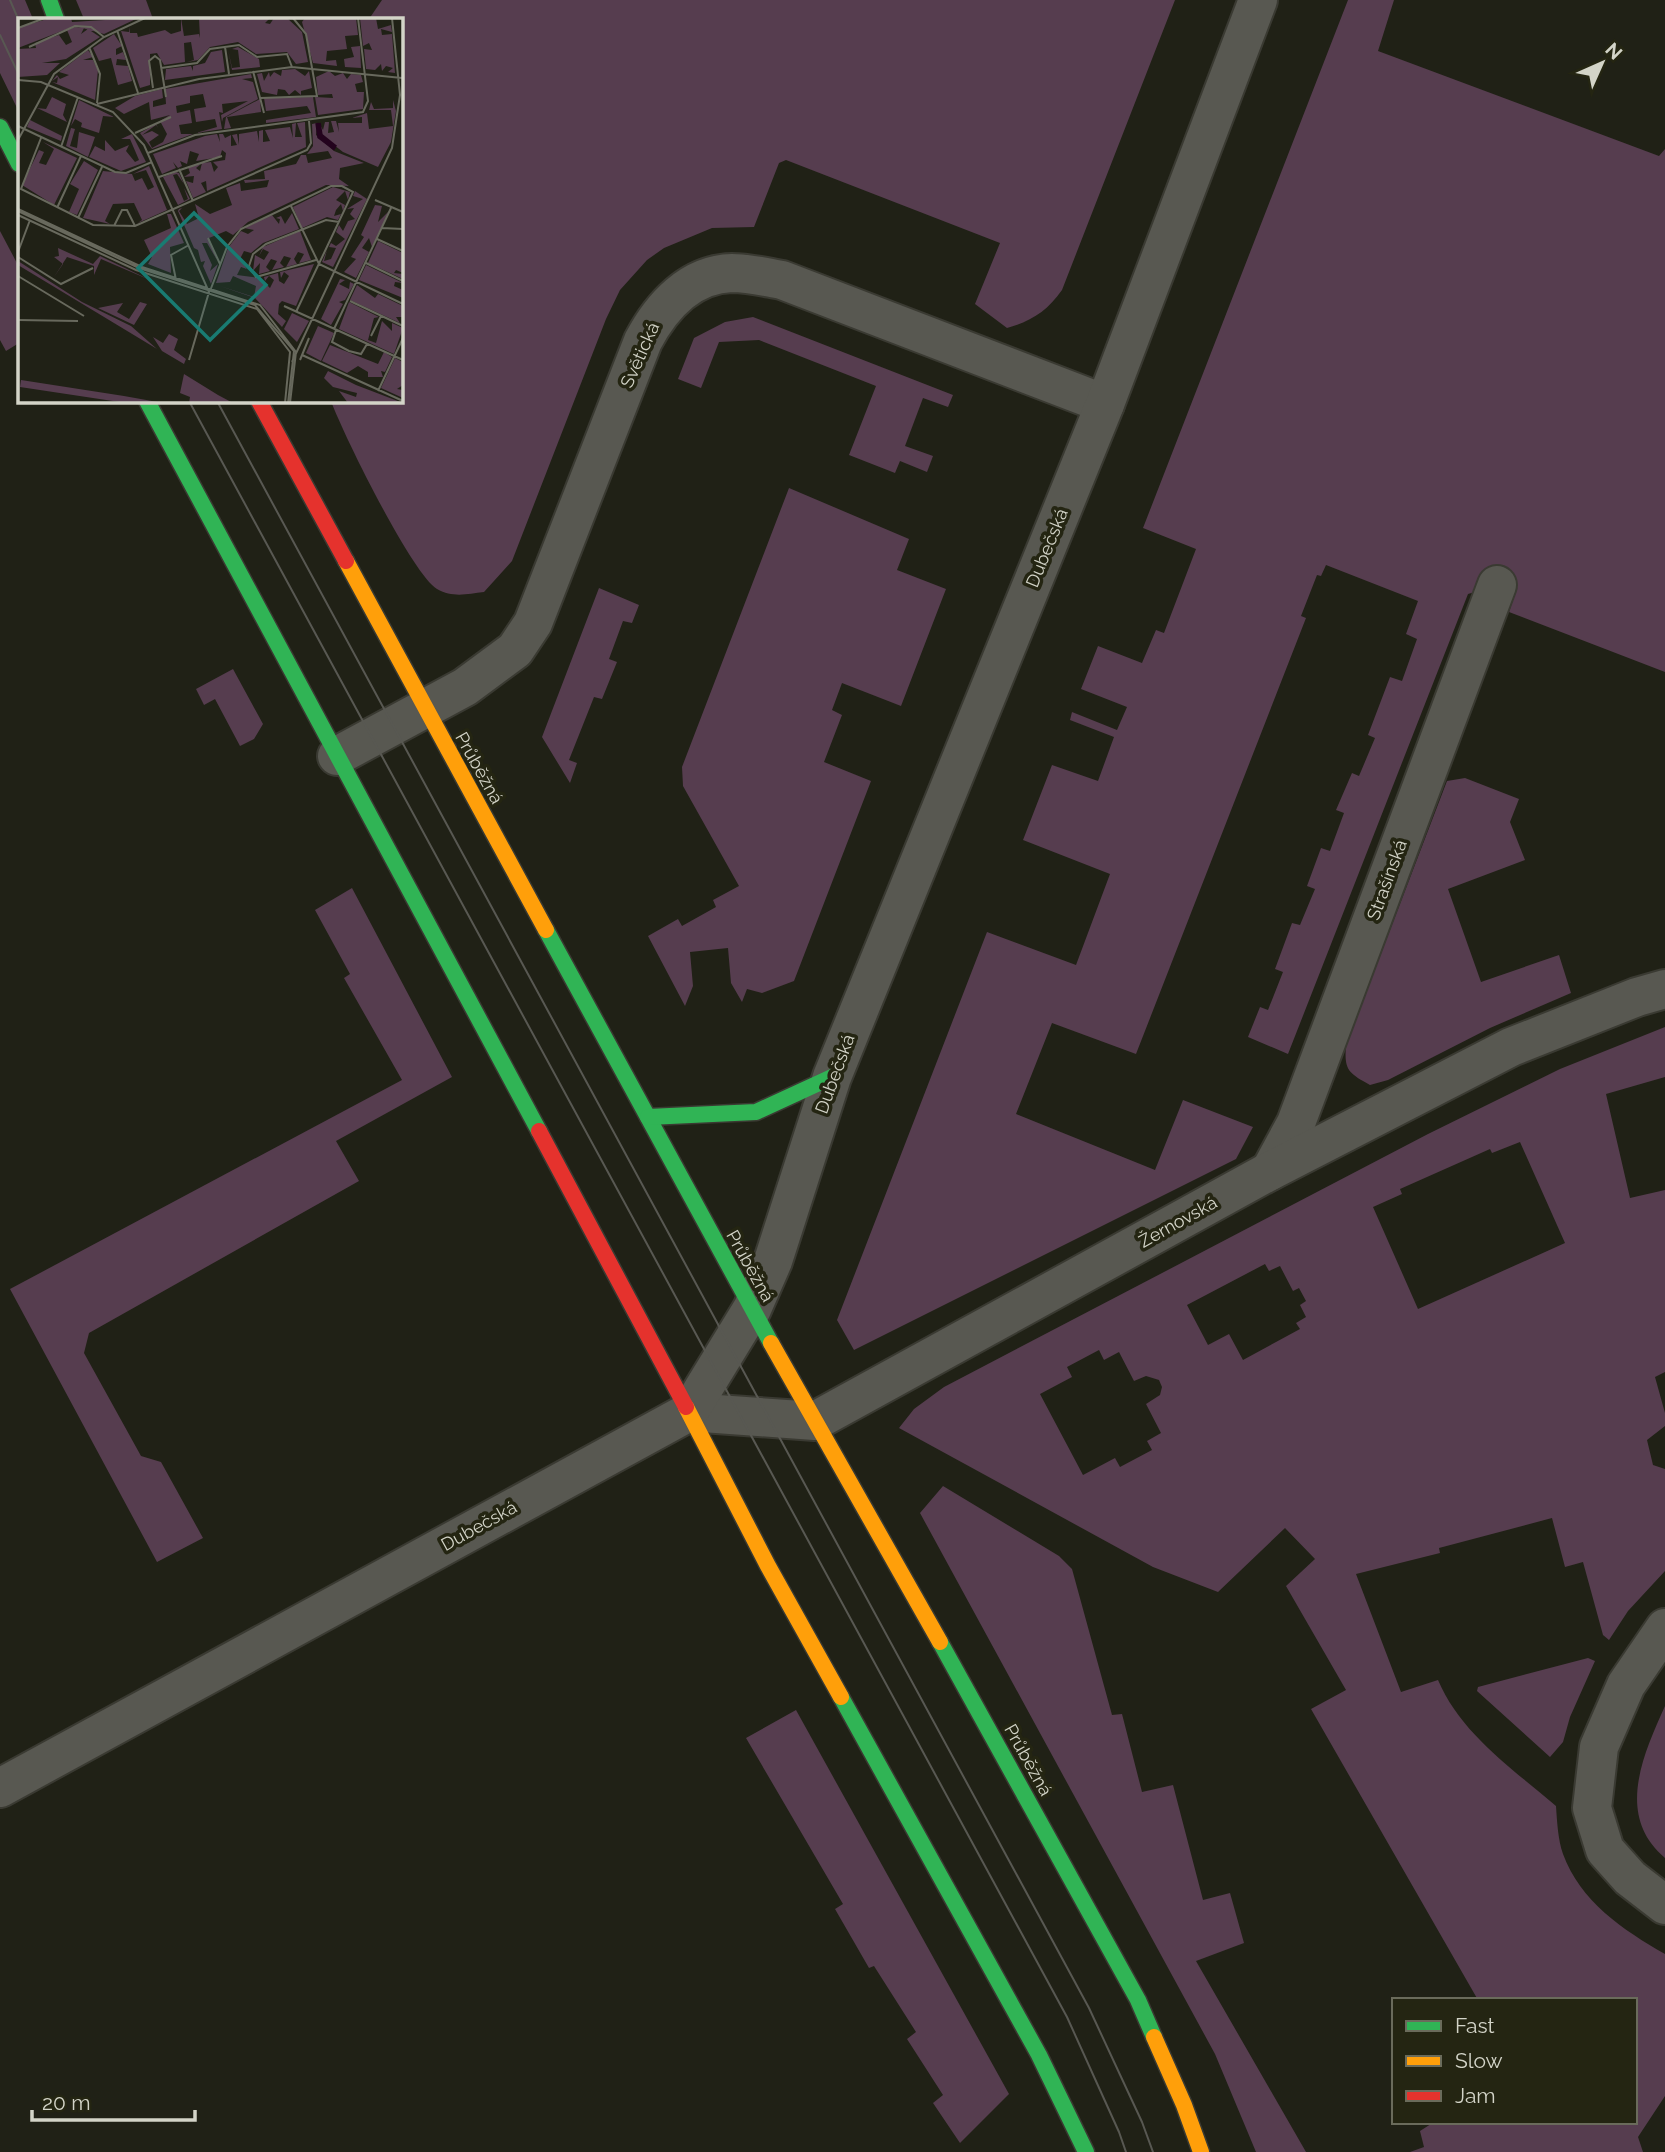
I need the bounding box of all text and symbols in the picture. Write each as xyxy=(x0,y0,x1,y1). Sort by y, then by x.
inset map xyxy=(18,18,402,402)
north arrow xyxy=(1567,28,1637,98)
text: N xyxy=(1601,38,1627,64)
street label: Světická xyxy=(616,319,663,391)
street label: Dubečská xyxy=(1021,505,1072,590)
street label: Průběžná xyxy=(451,728,508,807)
street label: Strašínská xyxy=(1362,837,1411,923)
street label: Dubečská xyxy=(810,1031,859,1116)
street label: Žernovská xyxy=(1134,1191,1221,1252)
street label: Průběžná xyxy=(722,1226,779,1305)
street label: Dubečská xyxy=(437,1496,520,1555)
street label: Průběžná xyxy=(1000,1720,1057,1799)
legend xyxy=(1392,1998,1637,2124)
text: Fast xyxy=(1455,2013,1495,2038)
text: Slow xyxy=(1455,2048,1503,2073)
scale bar xyxy=(32,2078,194,2122)
text: Jam xyxy=(1455,2083,1496,2108)
text: 20 m xyxy=(42,2090,90,2115)

